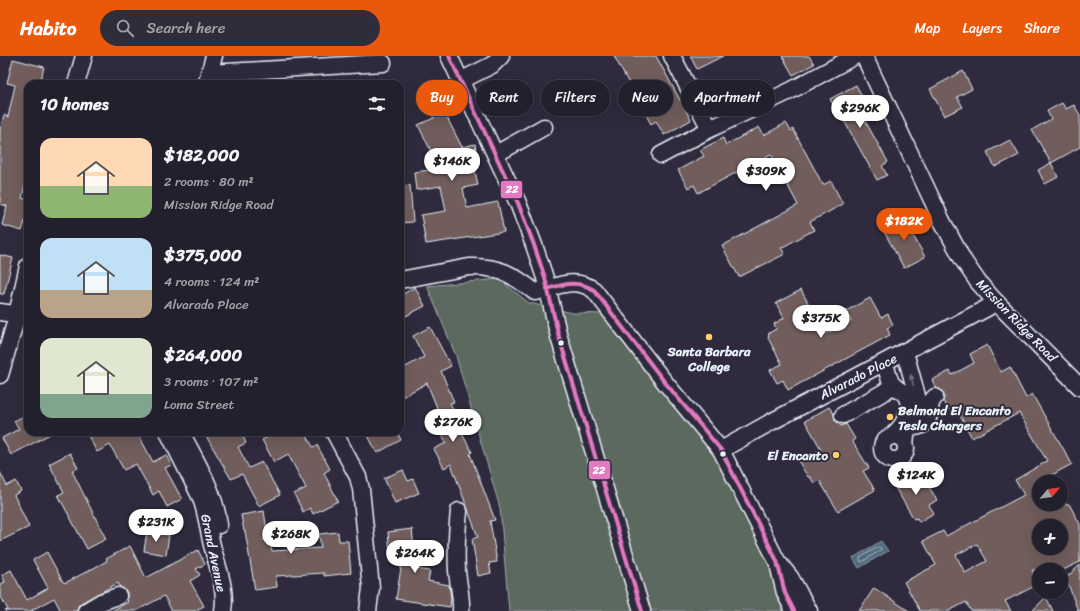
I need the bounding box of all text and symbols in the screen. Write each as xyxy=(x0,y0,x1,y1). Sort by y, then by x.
search box xyxy=(100,10,380,46)
text: Habito xyxy=(20,12,76,45)
text: Search here xyxy=(146,15,225,41)
text: Map xyxy=(915,16,940,41)
text: Layers xyxy=(962,16,1002,41)
text: Share xyxy=(1024,16,1060,41)
icon: search xyxy=(114,17,136,39)
chip: Buy xyxy=(416,80,468,116)
chip: Rent xyxy=(476,80,533,116)
chip: Filters xyxy=(541,80,610,116)
chip: New xyxy=(618,80,673,116)
chip: Apartment xyxy=(681,80,775,116)
text: 10 homes xyxy=(40,89,109,119)
icon: filters xyxy=(366,93,388,115)
pin: $296K xyxy=(832,95,888,129)
text: $296K xyxy=(840,96,880,119)
text: $182,000 xyxy=(164,140,240,170)
pin: $146K xyxy=(424,148,480,182)
text: $146K xyxy=(433,149,471,172)
icon: home xyxy=(72,154,120,202)
pin: $309K xyxy=(738,158,794,192)
text: $309K xyxy=(746,159,786,182)
text: 2 rooms · 80 m² xyxy=(164,170,254,193)
line badge: 22 xyxy=(500,180,523,199)
text: 22 xyxy=(505,180,519,199)
text: Mission Ridge Road xyxy=(164,193,273,216)
pin: $182K xyxy=(876,208,932,242)
text: $182K xyxy=(885,209,923,232)
text: $375,000 xyxy=(164,240,242,270)
icon: home xyxy=(72,254,120,302)
text: 4 rooms · 124 m² xyxy=(164,270,259,293)
street label: Mission Ridge Road xyxy=(970,273,1064,368)
text: Alvarado Place xyxy=(164,293,249,316)
pin: $375K xyxy=(793,305,849,339)
text: $375K xyxy=(801,306,841,329)
marker: Santa Barbara College xyxy=(704,332,714,342)
unlabelled marker xyxy=(556,338,566,348)
text: $264,000 xyxy=(164,340,242,370)
place label: Santa Barbara College xyxy=(667,340,751,378)
street label: Alvarado Place xyxy=(814,347,901,406)
icon: home xyxy=(72,354,120,402)
text: 3 rooms · 107 m² xyxy=(164,370,258,393)
one-way arrow xyxy=(909,374,915,386)
text: Loma Street xyxy=(164,393,234,416)
place label: Belmond El Encanto Tesla Chargers xyxy=(898,399,1011,437)
pin: $276K xyxy=(425,409,481,443)
text: $276K xyxy=(434,410,472,433)
marker: Belmond El Encanto Tesla Chargers xyxy=(885,412,895,422)
place label: El Encanto xyxy=(767,444,828,467)
unlabelled marker xyxy=(718,449,728,459)
marker: El Encanto xyxy=(831,450,841,460)
line badge: 22 xyxy=(588,460,611,480)
text: 22 xyxy=(592,461,606,480)
pin: $124K xyxy=(888,462,944,496)
text: $124K xyxy=(897,463,935,486)
north arrow xyxy=(1032,475,1068,511)
map controls xyxy=(1032,475,1068,599)
pin: $231K xyxy=(128,509,184,543)
text: $231K xyxy=(138,510,174,533)
street label: Grand Avenue xyxy=(194,512,233,594)
button: + xyxy=(1032,519,1068,555)
pin: $268K xyxy=(263,521,319,555)
text: $268K xyxy=(271,522,311,545)
pin: $264K xyxy=(387,540,443,574)
text: $264K xyxy=(395,541,435,564)
button: − xyxy=(1032,563,1068,599)

